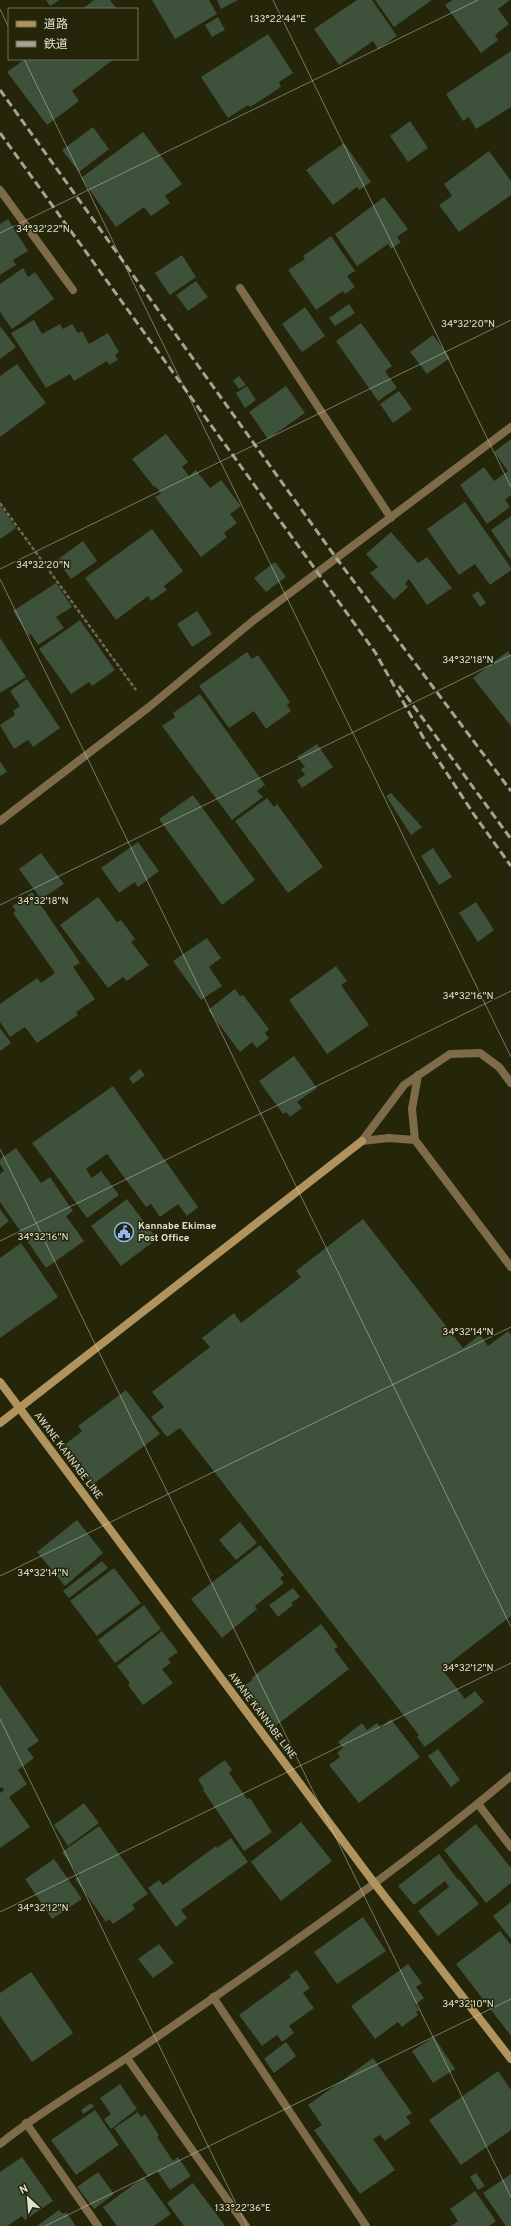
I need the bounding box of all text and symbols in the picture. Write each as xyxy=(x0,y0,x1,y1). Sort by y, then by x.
legend xyxy=(8,8,138,60)
text: 133°22'44"E xyxy=(250,13,306,26)
text: 道路 xyxy=(44,17,68,33)
text: 鉄道 xyxy=(44,37,68,53)
text: 34°32'22"N xyxy=(16,223,70,236)
text: 34°32'20"N xyxy=(441,318,495,331)
text: 34°32'20"N xyxy=(16,559,70,572)
text: 34°32'18"N xyxy=(442,654,494,667)
text: 34°32'18"N xyxy=(17,895,69,908)
text: 34°32'16"N xyxy=(442,990,494,1003)
place label: Kannabe Ekimae Post Office xyxy=(138,1220,217,1245)
public building icon: Kannabe Ekimae Post Office xyxy=(113,1221,135,1243)
text: 34°32'16"N xyxy=(17,1231,69,1244)
text: 34°32'14"N xyxy=(442,1326,494,1339)
street label: AWANE KANNABE LINE xyxy=(31,1410,105,1502)
text: 34°32'14"N xyxy=(17,1567,69,1580)
text: 34°32'12"N xyxy=(442,1662,494,1675)
street label: AWANE KANNABE LINE xyxy=(225,1670,299,1762)
text: 34°32'12"N xyxy=(17,1902,69,1915)
text: 34°32'10"N xyxy=(442,1998,494,2011)
north arrow xyxy=(8,2178,48,2218)
text: N xyxy=(17,2182,31,2198)
text: 133°22'36"E xyxy=(215,2202,271,2215)

